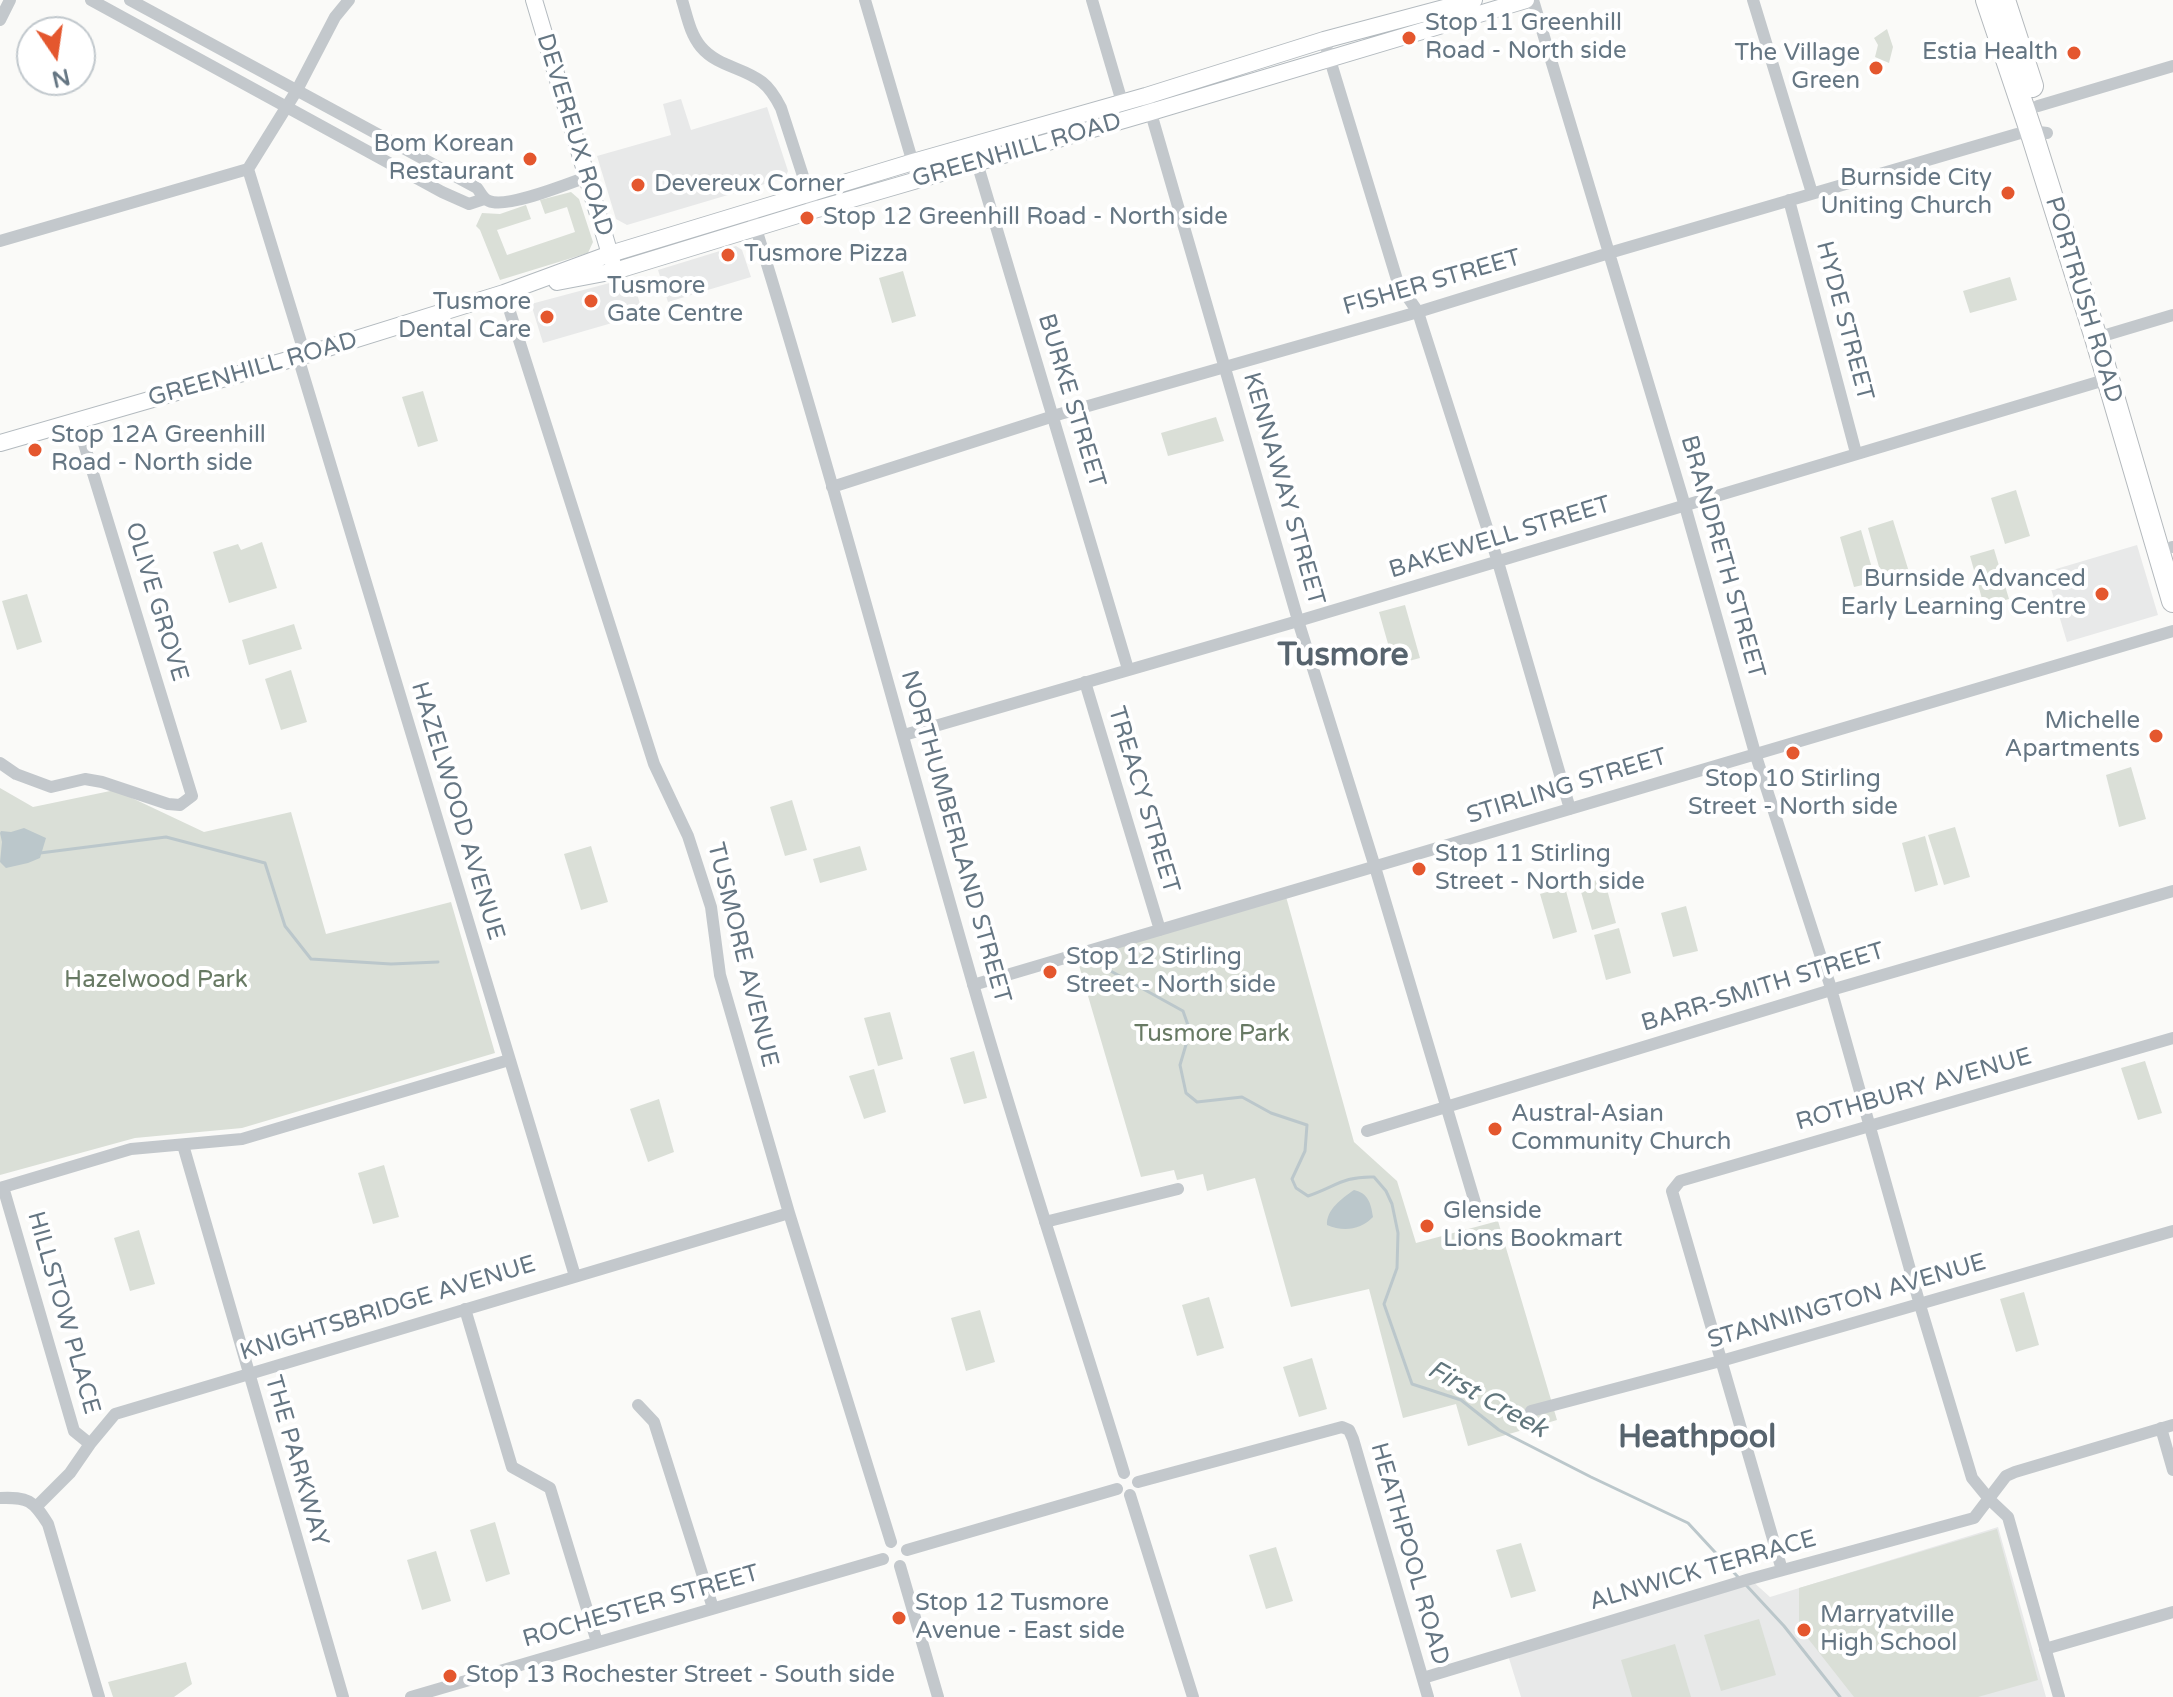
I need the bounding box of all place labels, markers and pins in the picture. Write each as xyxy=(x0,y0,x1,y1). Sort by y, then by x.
place label: Stop 11 Greenhill Road - North side xyxy=(1425,10,1627,66)
marker: Stop 11 Greenhill Road - North side xyxy=(1400,29,1418,47)
place label: Estia Health xyxy=(1922,39,2058,67)
place label: The Village Green xyxy=(1735,40,1860,96)
marker: Estia Health xyxy=(2065,44,2083,62)
marker: The Village Green xyxy=(1867,59,1885,77)
place label: Bom Korean Restaurant xyxy=(373,131,514,187)
marker: Bom Korean Restaurant xyxy=(521,150,539,168)
place label: Burnside City Uniting Church xyxy=(1820,165,1992,221)
place label: Devereux Corner xyxy=(654,171,845,199)
marker: Devereux Corner xyxy=(629,176,647,194)
marker: Burnside City Uniting Church xyxy=(1999,184,2017,202)
place label: Stop 12 Greenhill Road - North side xyxy=(823,204,1228,232)
marker: Stop 12 Greenhill Road - North side xyxy=(798,209,816,227)
place label: Tusmore Pizza xyxy=(744,241,908,269)
marker: Tusmore Pizza xyxy=(719,246,737,264)
place label: Tusmore Gate Centre xyxy=(607,273,743,329)
place label: Tusmore Dental Care xyxy=(398,289,531,345)
marker: Tusmore Gate Centre xyxy=(582,292,600,310)
marker: Tusmore Dental Care xyxy=(538,308,556,326)
place label: Stop 12A Greenhill Road - North side xyxy=(51,422,266,478)
marker: Stop 12A Greenhill Road - North side xyxy=(26,441,44,459)
place label: Burnside Advanced Early Learning Centre xyxy=(1841,566,2086,622)
marker: Burnside Advanced Early Learning Centre xyxy=(2093,585,2111,603)
place label: Michelle Apartments xyxy=(2005,708,2140,764)
marker: Michelle Apartments xyxy=(2147,727,2165,745)
marker: Stop 10 Stirling Street - North side xyxy=(1784,744,1802,762)
place label: Stop 10 Stirling Street - North side xyxy=(1688,766,1898,822)
place label: Stop 11 Stirling Street - North side xyxy=(1435,841,1645,897)
marker: Stop 11 Stirling Street - North side xyxy=(1410,860,1428,878)
place label: Stop 12 Stirling Street - North side xyxy=(1066,944,1276,1000)
marker: Stop 12 Stirling Street - North side xyxy=(1041,963,1059,981)
place label: Austral-Asian Community Church xyxy=(1511,1101,1731,1157)
marker: Austral-Asian Community Church xyxy=(1486,1120,1504,1138)
place label: Glenside Lions Bookmart xyxy=(1443,1198,1622,1254)
marker: Glenside Lions Bookmart xyxy=(1418,1217,1436,1235)
place label: Stop 12 Tusmore Avenue - East side xyxy=(915,1590,1125,1646)
place label: Marryatville High School xyxy=(1820,1602,1957,1658)
marker: Stop 12 Tusmore Avenue - East side xyxy=(890,1609,908,1627)
marker: Marryatville High School xyxy=(1795,1621,1813,1639)
place label: Stop 13 Rochester Street - South side xyxy=(466,1662,895,1690)
marker: Stop 13 Rochester Street - South side xyxy=(441,1667,459,1685)

